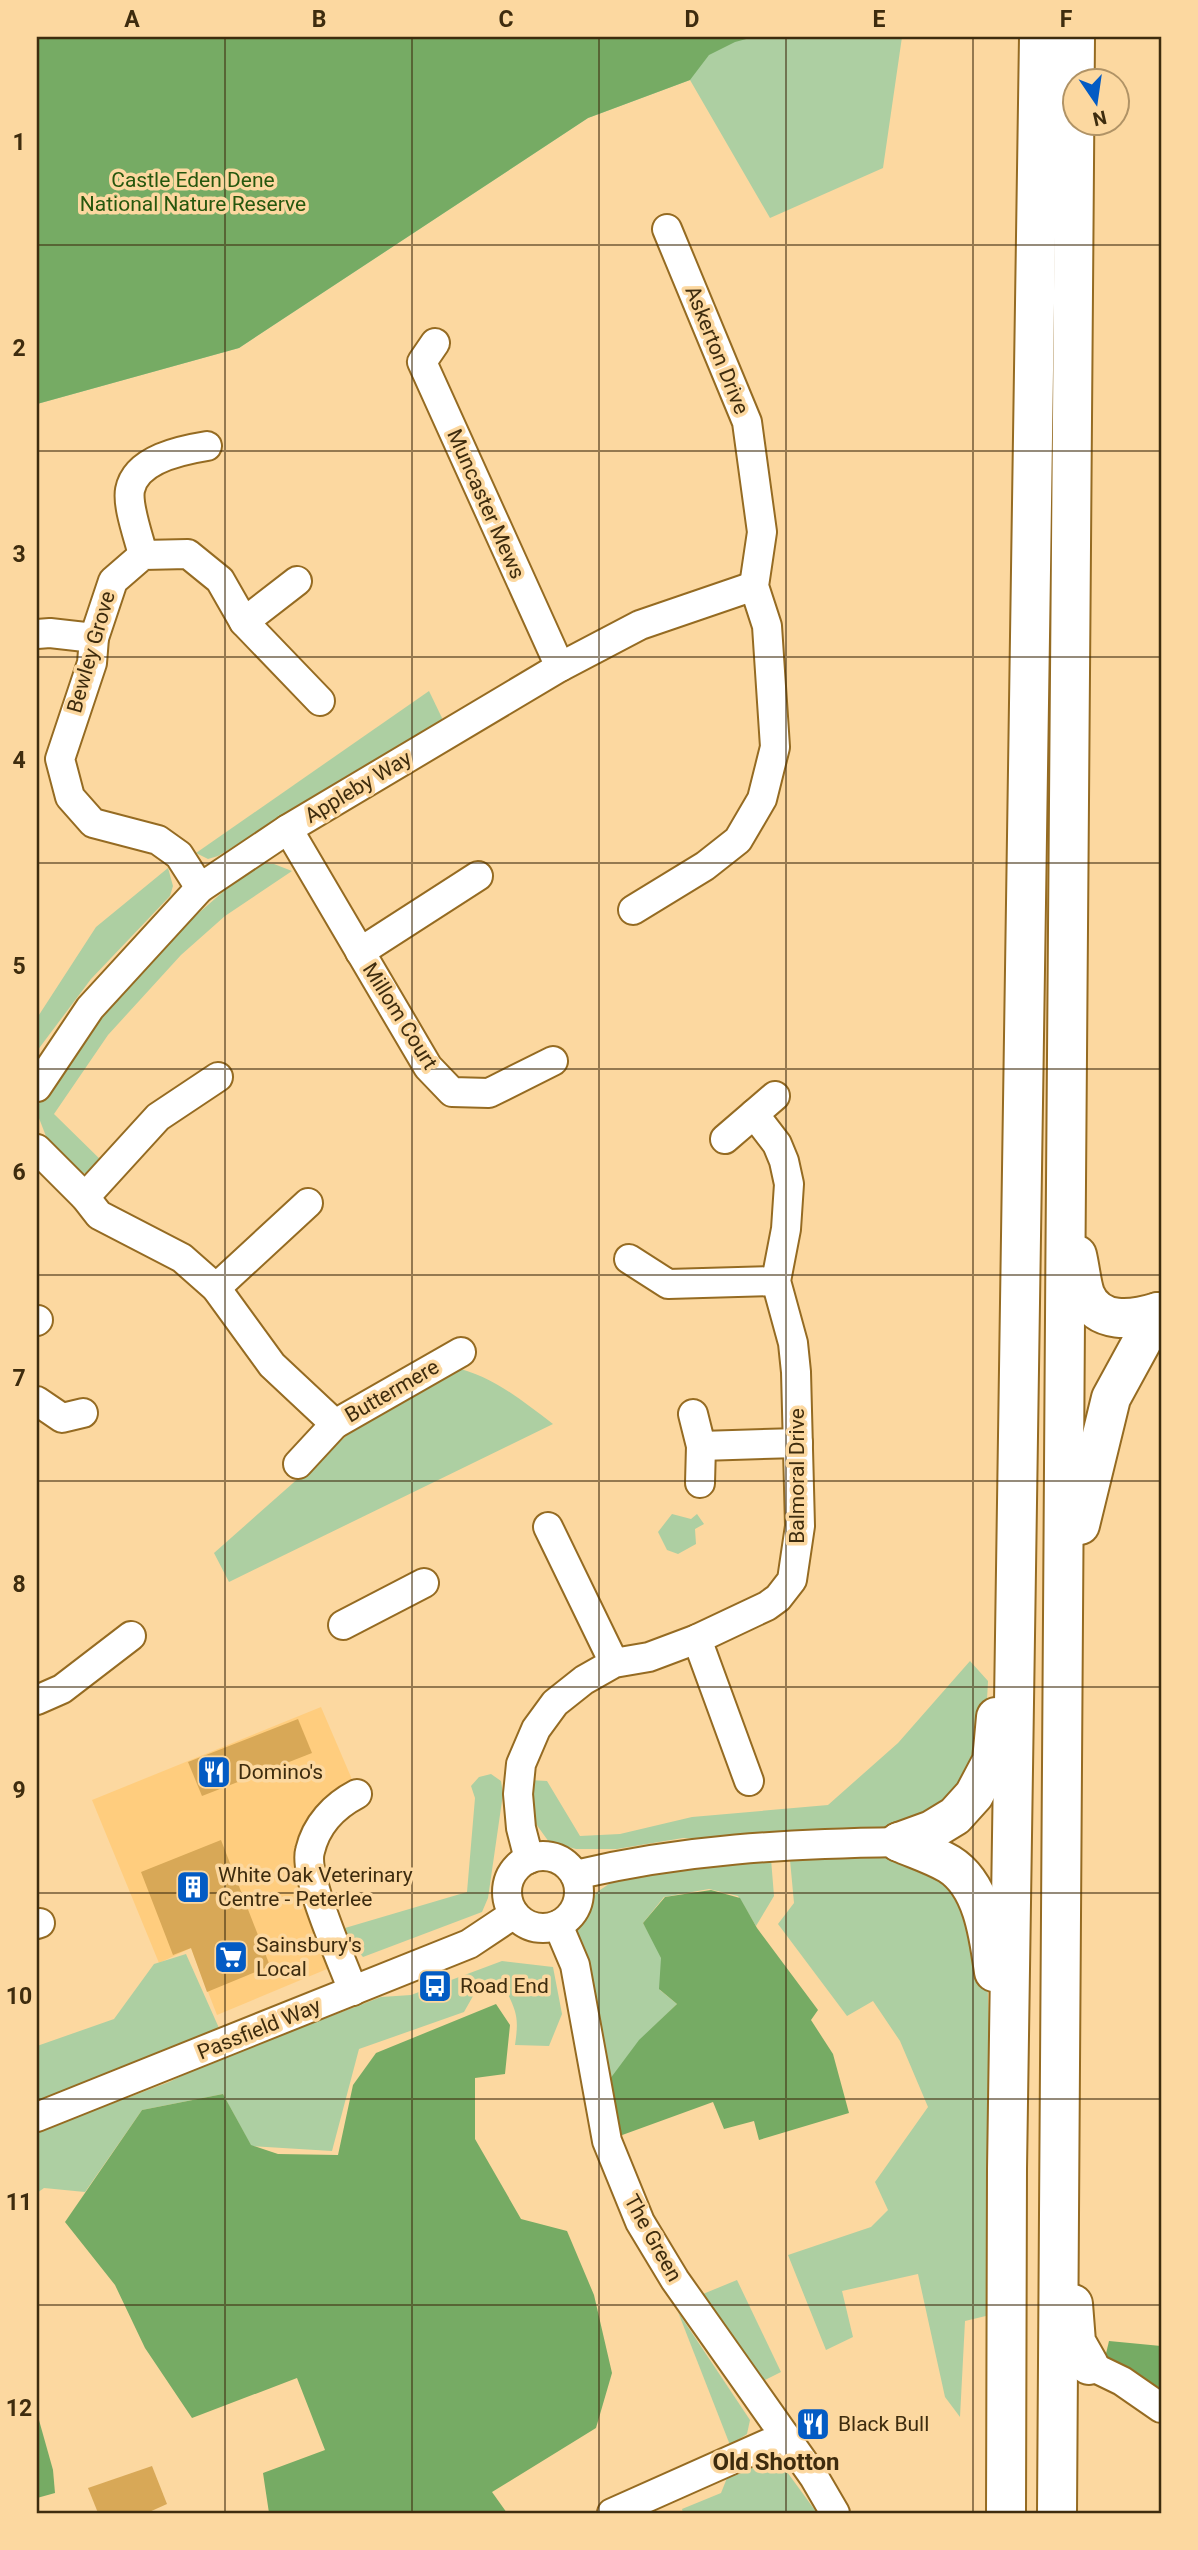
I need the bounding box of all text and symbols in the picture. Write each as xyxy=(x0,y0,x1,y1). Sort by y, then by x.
text: A xyxy=(124,6,140,33)
text: B xyxy=(312,6,326,33)
text: C xyxy=(498,6,514,33)
text: D xyxy=(685,6,699,33)
text: E xyxy=(873,6,886,33)
text: F xyxy=(1060,6,1073,33)
north arrow xyxy=(1062,66,1132,136)
text: N xyxy=(1091,105,1109,131)
text: 1 xyxy=(12,129,26,156)
park label: Castle Eden Dene National Nature Reserve xyxy=(80,168,306,216)
street label: Askerton Drive xyxy=(680,282,754,418)
text: 2 xyxy=(12,335,26,362)
street label: Muncaster Mews xyxy=(442,425,530,583)
text: 3 xyxy=(12,541,26,568)
street label: Bewley Grove xyxy=(62,588,120,716)
street label: Appleby Way xyxy=(300,746,416,828)
text: 4 xyxy=(12,747,26,774)
text: 5 xyxy=(12,953,26,980)
street label: Millom Court xyxy=(358,958,442,1074)
text: 6 xyxy=(12,1159,26,1186)
street label: Buttermere xyxy=(341,1355,443,1427)
text: 7 xyxy=(12,1365,26,1392)
street label: Balmoral Drive xyxy=(785,1408,809,1544)
text: 8 xyxy=(12,1571,26,1598)
restaurant icon: Domino's xyxy=(195,1753,233,1791)
place label: Domino's xyxy=(238,1760,323,1784)
text: 9 xyxy=(12,1777,26,1804)
place label: White Oak Veterinary Centre - Peterlee xyxy=(218,1863,413,1911)
building icon: White Oak Veterinary Centre - Peterlee xyxy=(174,1868,212,1906)
place label: Sainsbury's Local xyxy=(256,1933,362,1981)
supermarket icon: Sainsbury's Local xyxy=(212,1938,250,1976)
bus stop icon: Road End xyxy=(416,1967,454,2005)
place label: Road End xyxy=(460,1974,549,1998)
text: 10 xyxy=(6,1983,32,2010)
street label: Passfield Way xyxy=(194,1993,324,2065)
text: 11 xyxy=(6,2189,32,2216)
street label: The Green xyxy=(619,2190,687,2286)
text: 12 xyxy=(6,2395,32,2422)
restaurant icon: Black Bull xyxy=(794,2405,832,2443)
place label: Black Bull xyxy=(838,2412,929,2436)
district label: Old Shotton xyxy=(712,2448,840,2476)

